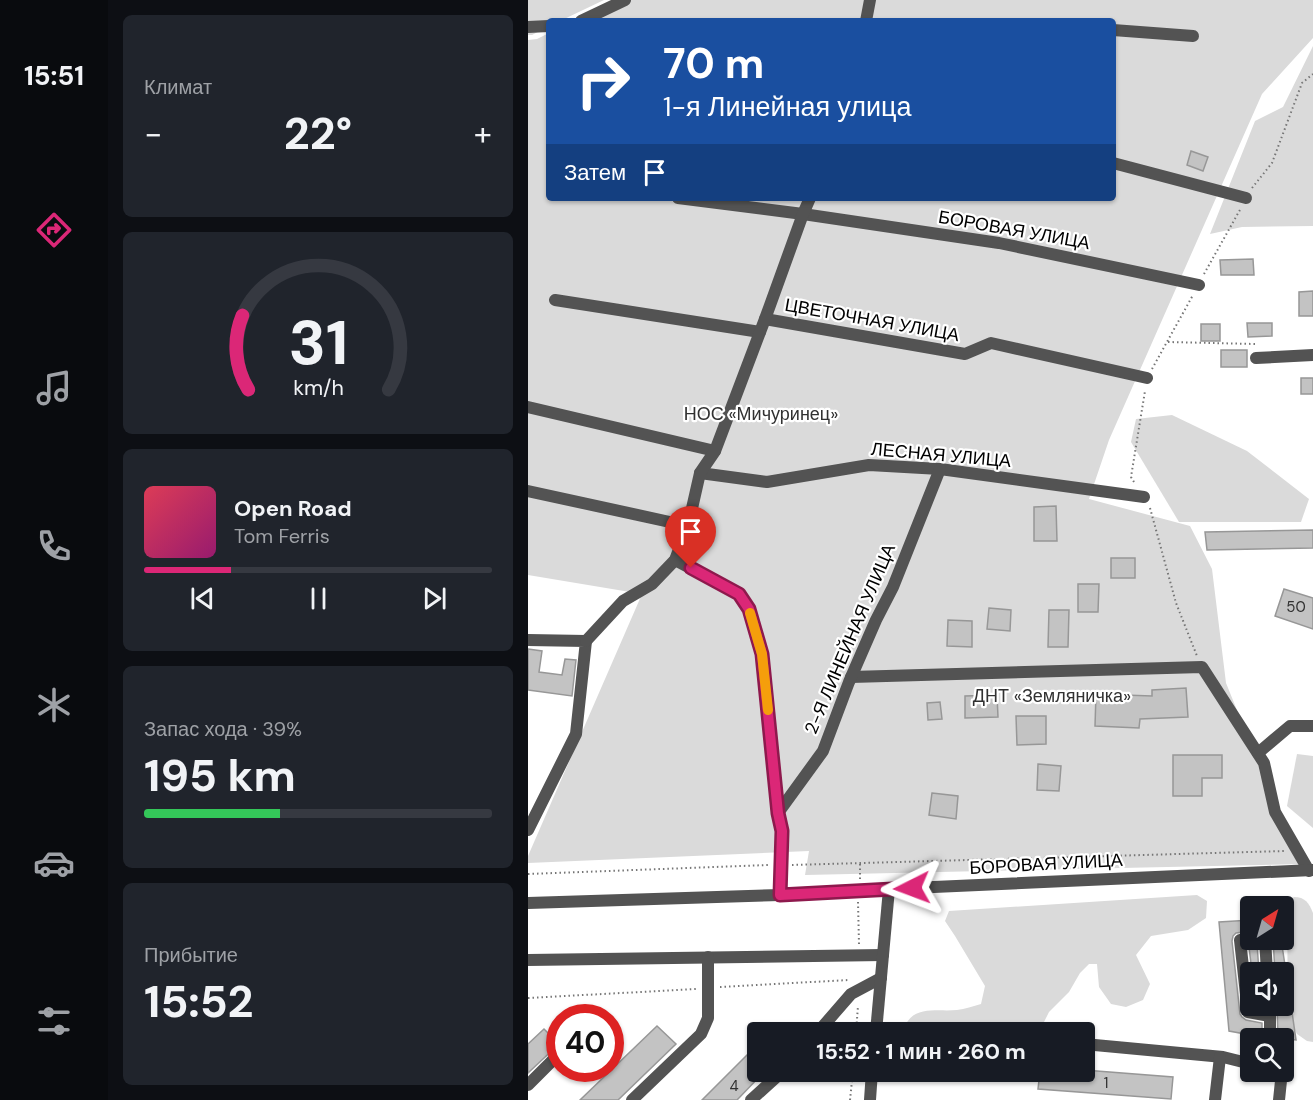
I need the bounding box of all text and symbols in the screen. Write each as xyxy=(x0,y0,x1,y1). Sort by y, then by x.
text: 70 m xyxy=(663,36,764,91)
icon: right xyxy=(564,42,642,120)
text: 15:51 xyxy=(24,58,84,93)
text: Климат xyxy=(144,74,212,100)
text: 1-я Линейная улица xyxy=(663,89,912,124)
text: 22° xyxy=(284,104,352,163)
text: − xyxy=(144,112,162,155)
text: + xyxy=(474,112,492,155)
icon: arrive xyxy=(638,156,671,189)
text: Затем xyxy=(564,158,626,187)
street label: БОРОВАЯ УЛИЦА xyxy=(936,205,1092,255)
icon: directions xyxy=(33,209,75,251)
street label: ЦВЕТОЧНАЯ УЛИЦА xyxy=(783,293,961,347)
text: 31 xyxy=(288,302,348,383)
icon: music xyxy=(33,367,75,409)
text: km/h xyxy=(293,374,343,402)
park label: НОС «Мичуринец» xyxy=(684,402,838,426)
street label: ЛЕСНАЯ УЛИЦА xyxy=(870,437,1012,473)
text: Open Road xyxy=(234,494,352,523)
pin xyxy=(665,506,716,568)
icon: arrive xyxy=(674,515,707,548)
text: Tom Ferris xyxy=(234,523,330,549)
icon: phone xyxy=(33,525,75,567)
street label: 2-Я ЛИНЕЙНАЯ УЛИЦА xyxy=(799,540,901,738)
icon: previous xyxy=(186,582,219,615)
icon: pause xyxy=(302,582,335,615)
icon: next xyxy=(418,582,451,615)
house number: 50 xyxy=(1286,597,1306,617)
icon: climate xyxy=(33,684,75,726)
park label: ДНТ «Земляничка» xyxy=(973,684,1131,708)
text: Запас хода · 39% xyxy=(144,716,302,742)
text: 195 km xyxy=(144,746,296,805)
icon: car xyxy=(33,842,75,884)
street label: БОРОВАЯ УЛИЦА xyxy=(969,848,1123,880)
position arrow xyxy=(880,856,944,920)
north arrow xyxy=(1240,896,1294,950)
map controls xyxy=(1240,896,1294,1082)
text: Прибытие xyxy=(144,942,238,968)
button: sound xyxy=(1240,962,1294,1016)
text: 15:52 xyxy=(144,972,253,1031)
icon: filters xyxy=(33,1000,75,1042)
speed limit sign: 40 xyxy=(546,1004,624,1082)
button: search xyxy=(1240,1028,1294,1082)
text: 15:52 · 1 мин · 260 m xyxy=(816,1037,1026,1066)
house number: 1 xyxy=(1104,1073,1108,1093)
house number: 4 xyxy=(729,1076,739,1096)

